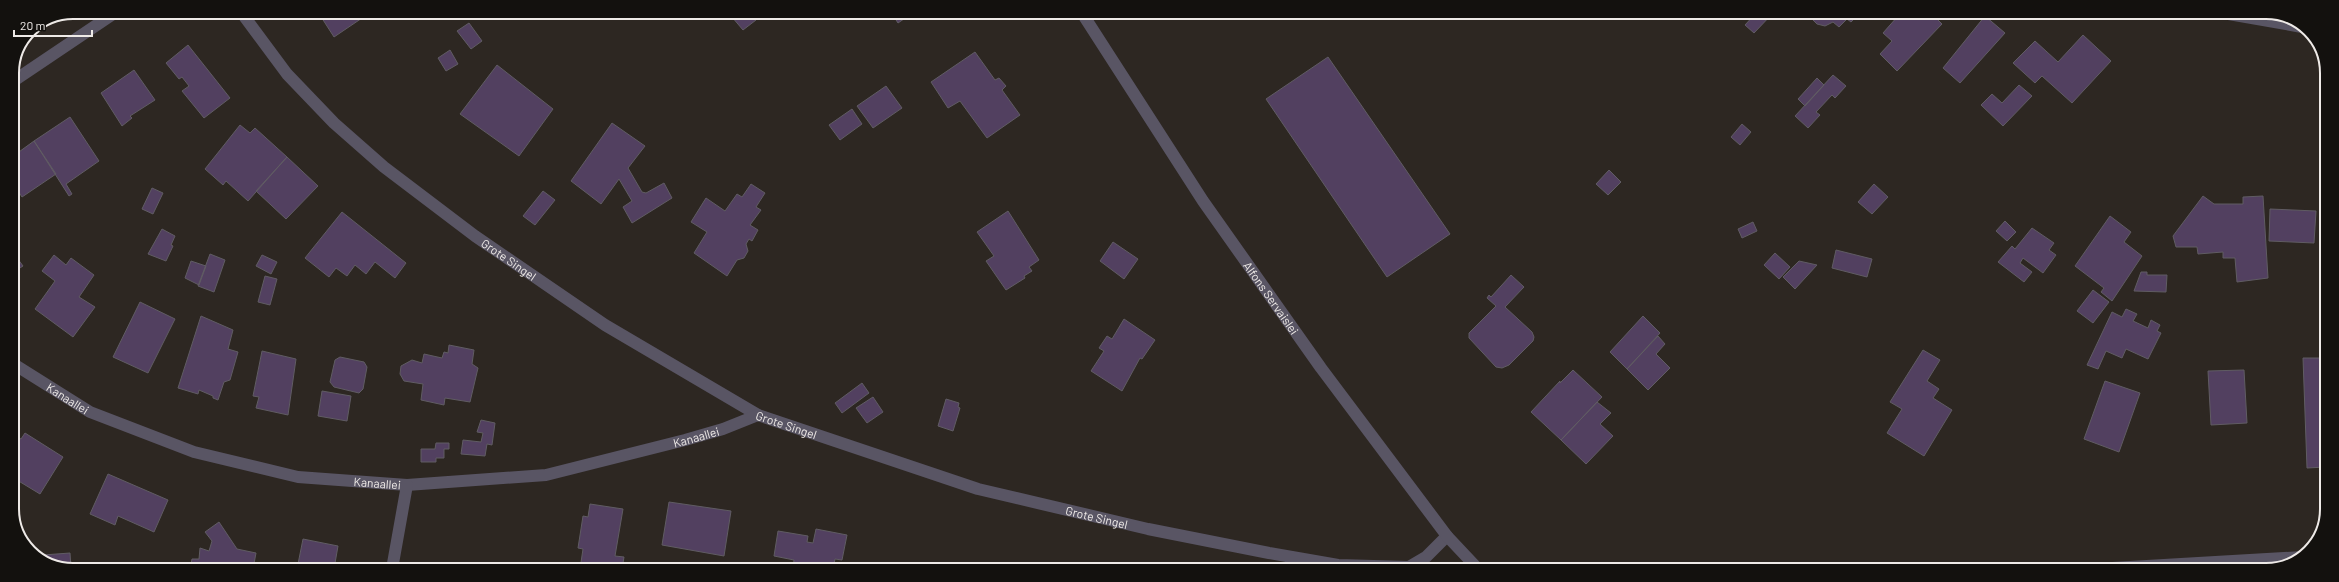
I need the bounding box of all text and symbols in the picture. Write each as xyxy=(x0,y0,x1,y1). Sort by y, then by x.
scale bar xyxy=(14,12,92,38)
text: 20 m xyxy=(20,18,46,32)
street label: Grote Singel xyxy=(479,236,539,283)
street label: Alfons Servaislei xyxy=(1241,259,1302,337)
street label: Kanaallei xyxy=(44,380,92,417)
street label: Grote Singel xyxy=(754,408,819,441)
street label: Kanaallei xyxy=(672,424,721,450)
street label: Kanaallei xyxy=(353,474,401,492)
street label: Grote Singel xyxy=(1064,503,1129,531)

